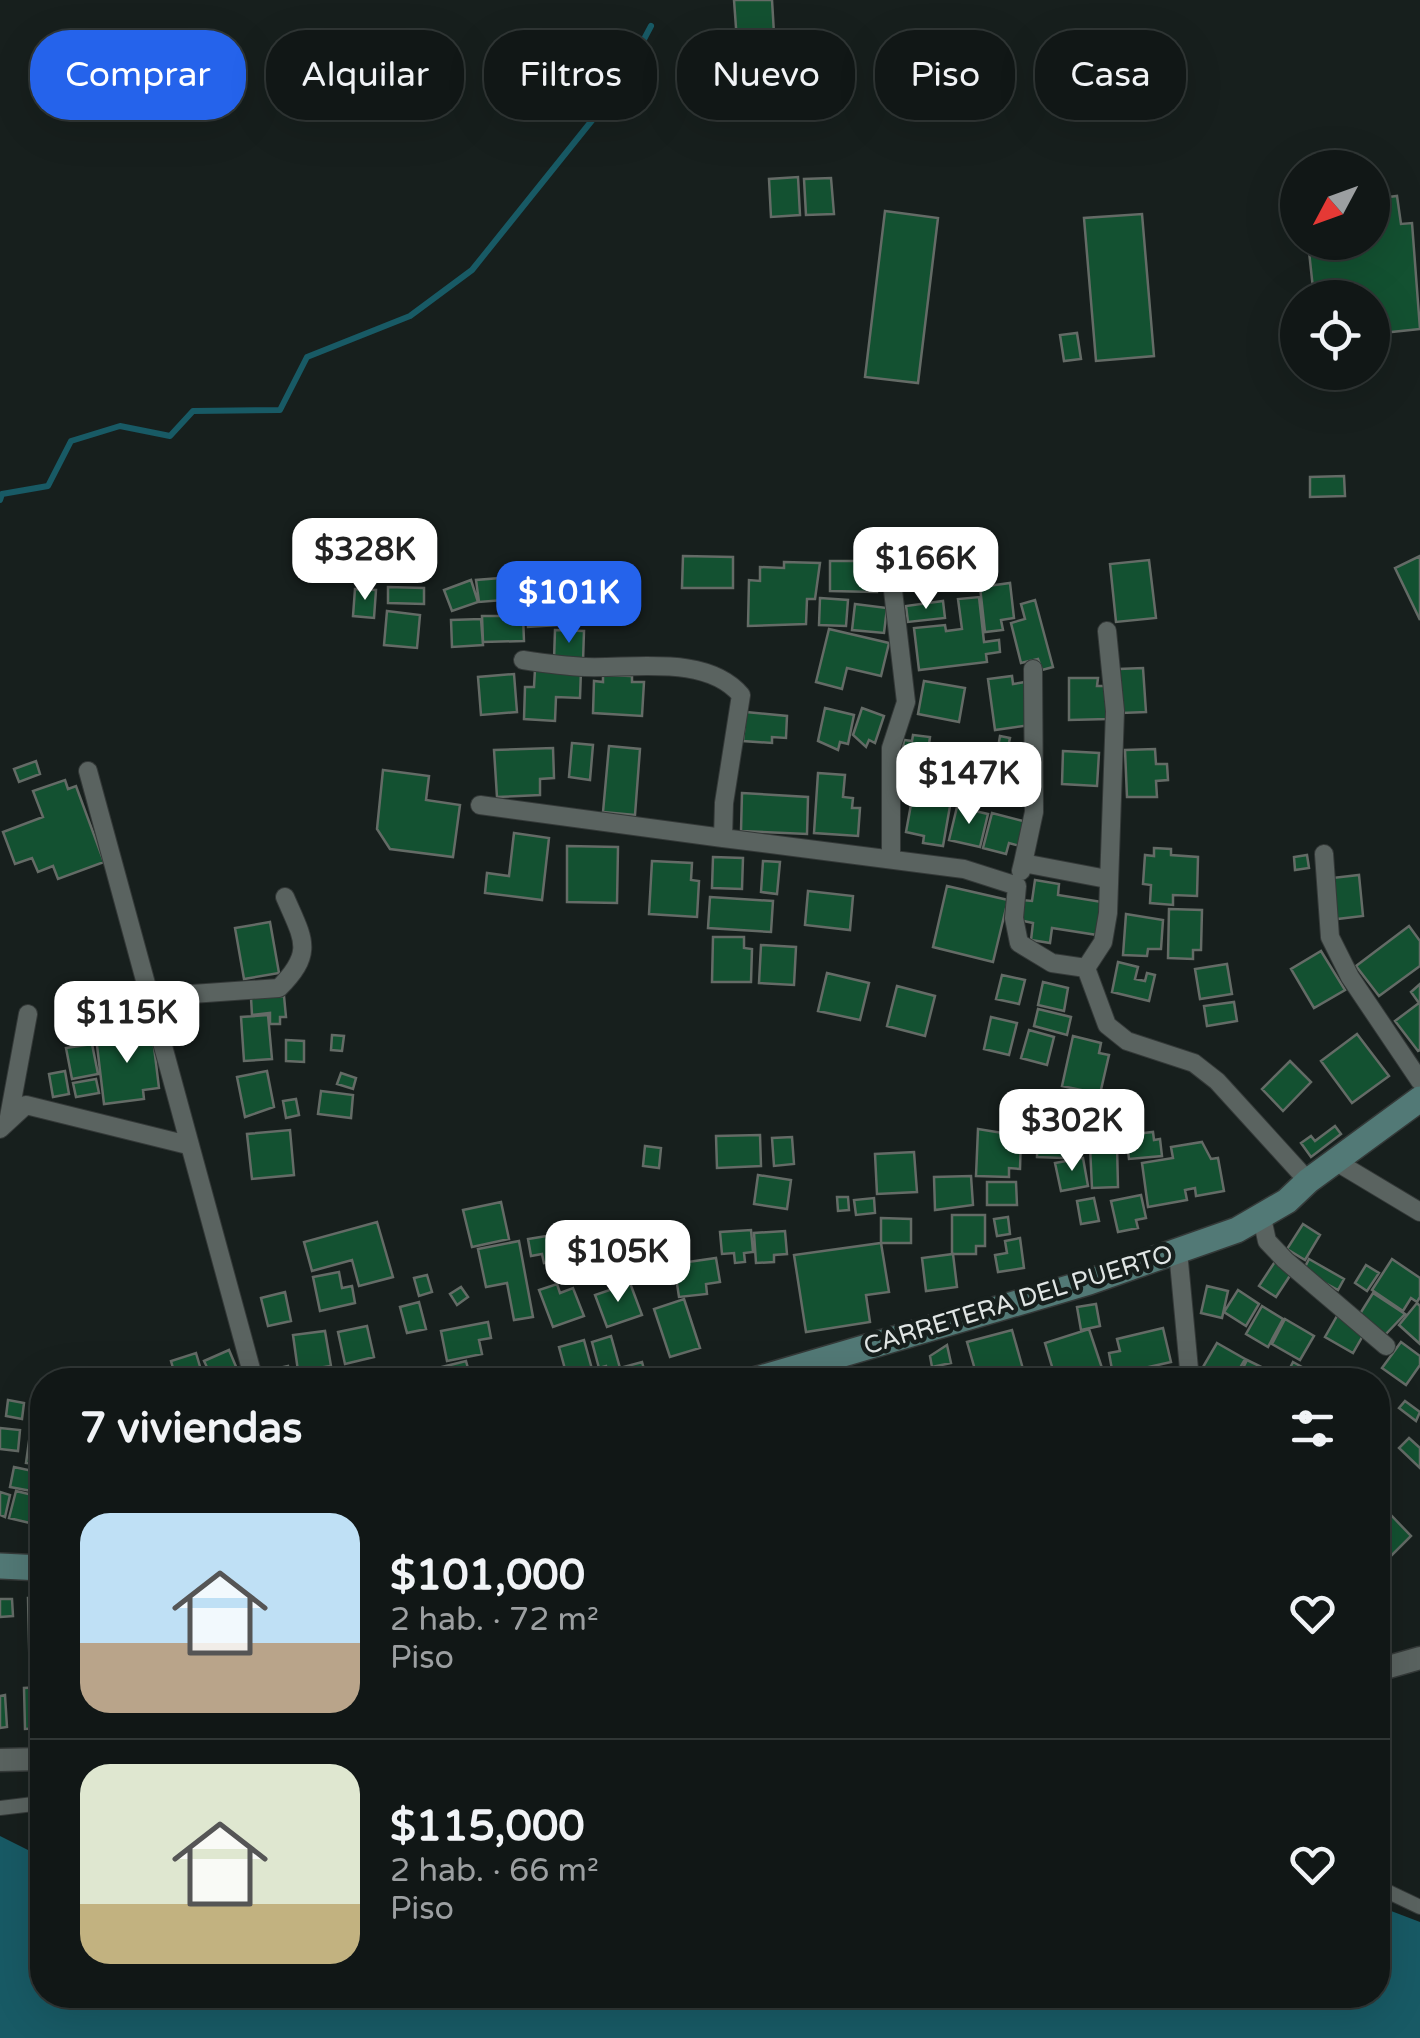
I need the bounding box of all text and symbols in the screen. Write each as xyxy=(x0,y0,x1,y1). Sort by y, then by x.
chip: Comprar xyxy=(30,30,246,120)
chip: Alquilar xyxy=(266,30,464,120)
chip: Filtros xyxy=(484,30,657,120)
chip: Nuevo xyxy=(677,30,855,120)
chip: Piso xyxy=(875,30,1015,120)
chip: Casa xyxy=(1035,30,1186,120)
north arrow xyxy=(1280,150,1390,260)
map controls xyxy=(1280,150,1390,390)
button: locate xyxy=(1280,280,1390,390)
pin: $328K xyxy=(295,518,435,603)
pin: $166K xyxy=(856,527,996,612)
text: $328K xyxy=(314,531,416,569)
text: $166K xyxy=(875,540,977,578)
pin: $101K xyxy=(499,561,639,646)
text: $101K xyxy=(518,574,620,612)
pin: $147K xyxy=(899,742,1039,827)
text: $147K xyxy=(918,755,1020,793)
pin: $115K xyxy=(57,981,197,1066)
text: $115K xyxy=(76,994,178,1032)
pin: $302K xyxy=(1002,1089,1142,1174)
text: $302K xyxy=(1021,1102,1123,1140)
pin: $105K xyxy=(548,1220,688,1305)
text: $105K xyxy=(567,1233,669,1271)
street label: CARRETERA DEL PUERTO xyxy=(860,1239,1177,1361)
icon: filters xyxy=(1285,1401,1340,1456)
text: 7 viviendas xyxy=(80,1403,302,1454)
text: $101,000 xyxy=(390,1550,585,1601)
icon: home xyxy=(160,1553,280,1673)
icon: heart xyxy=(1285,1586,1340,1641)
text: 2 hab. · 72 m² xyxy=(390,1601,599,1639)
text: Piso xyxy=(390,1639,454,1677)
text: $115,000 xyxy=(390,1801,585,1852)
icon: home xyxy=(160,1804,280,1924)
icon: heart xyxy=(1285,1837,1340,1892)
text: 2 hab. · 66 m² xyxy=(390,1852,599,1890)
text: Piso xyxy=(390,1890,454,1928)

